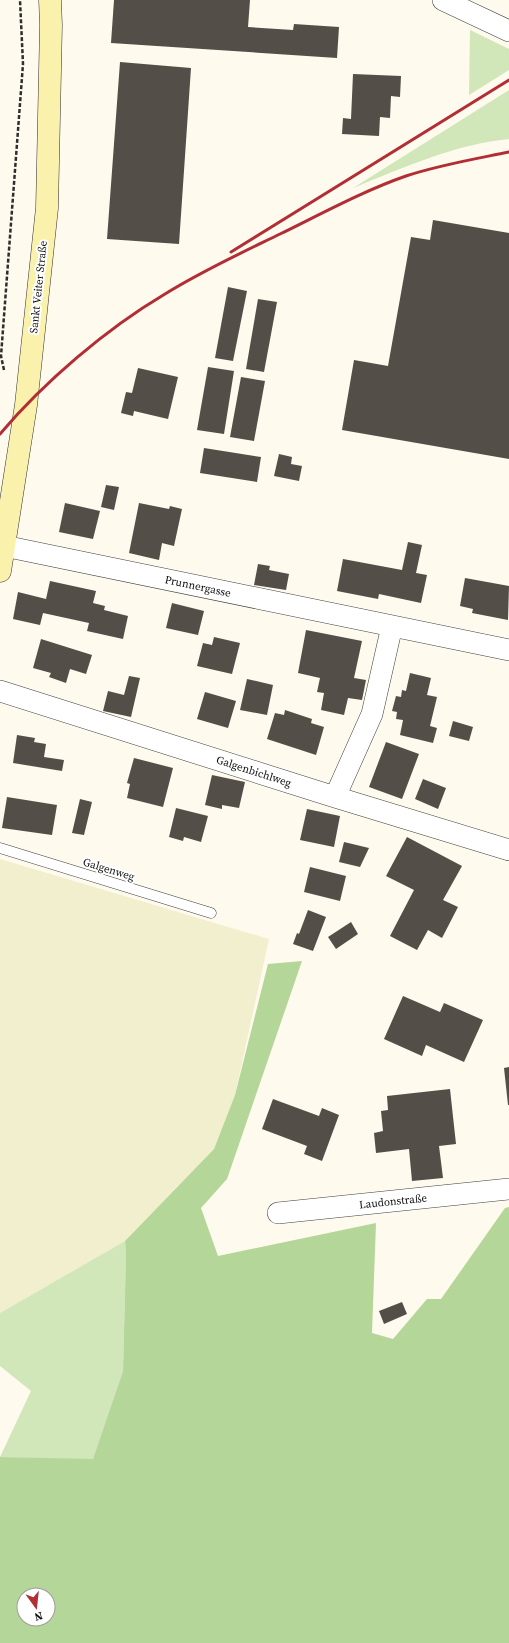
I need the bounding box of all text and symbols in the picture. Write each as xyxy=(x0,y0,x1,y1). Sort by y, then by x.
street label: Sankt Veiter Straße xyxy=(26,240,51,334)
street label: Prunnergasse xyxy=(163,572,233,601)
street label: Galgenbichlweg xyxy=(214,752,294,791)
street label: Galgenweg xyxy=(81,855,137,885)
street label: Laudonstraße xyxy=(358,1190,428,1213)
north arrow xyxy=(16,1587,56,1627)
text: N xyxy=(33,1608,44,1624)

